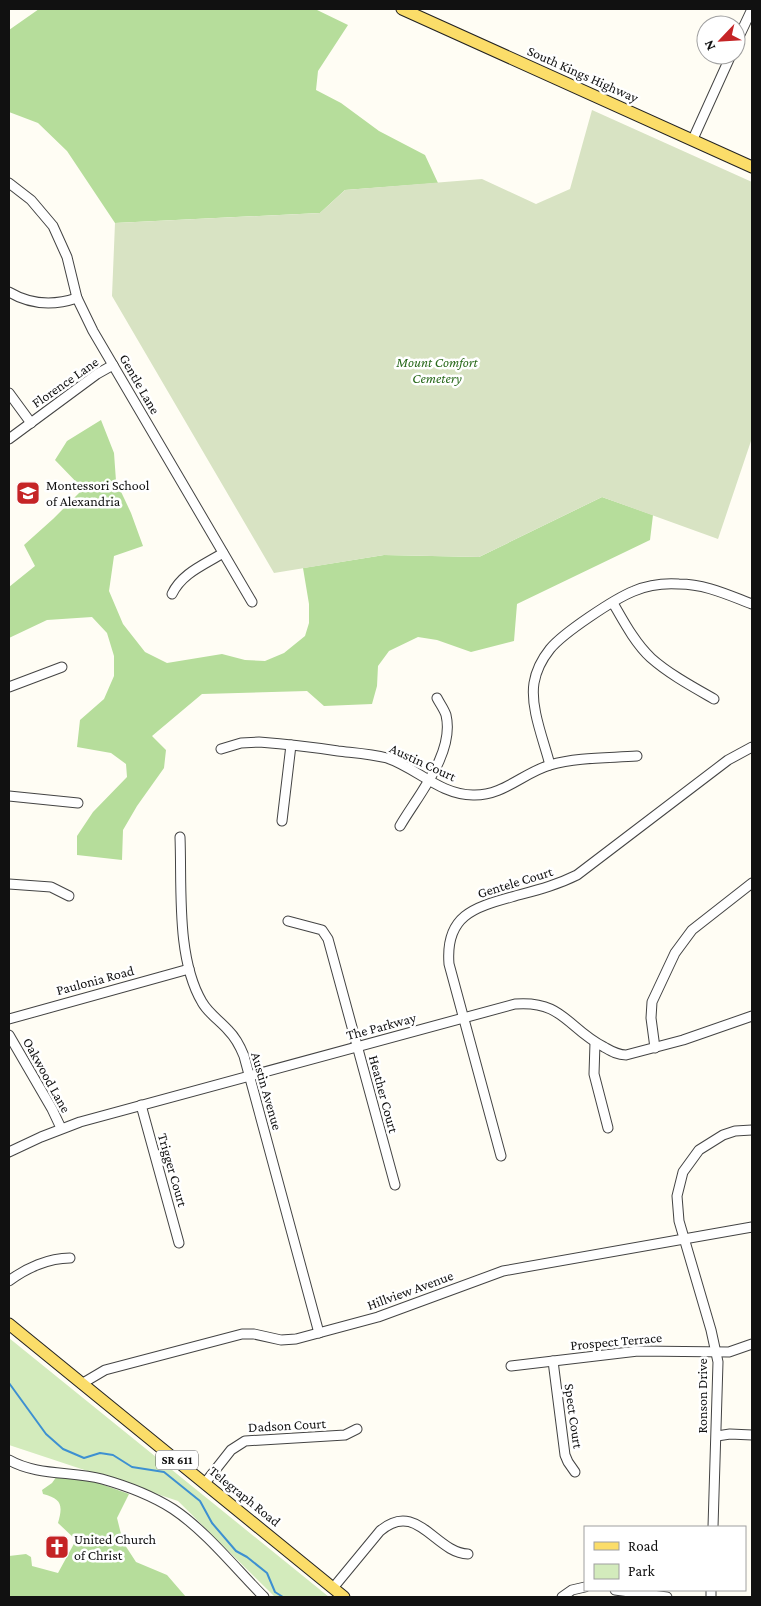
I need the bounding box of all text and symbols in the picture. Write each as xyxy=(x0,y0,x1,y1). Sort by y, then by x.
north arrow xyxy=(696,15,746,65)
text: N xyxy=(700,37,718,53)
street label: South Kings Highway xyxy=(525,42,642,106)
street label: Gentle Lane xyxy=(116,351,164,417)
street label: Florence Lane xyxy=(29,353,101,411)
park label: Mount Comfort Cemetery xyxy=(395,354,479,386)
place label: Montessori School of Alexandria xyxy=(46,477,150,509)
school or university icon: Montessori School of Alexandria xyxy=(15,480,41,506)
street label: Austin Court xyxy=(387,740,459,784)
street label: Gentele Court xyxy=(475,863,555,901)
street label: Paulonia Road xyxy=(54,962,136,998)
street label: The Parkway xyxy=(344,1009,418,1043)
street label: Oakwood Lane xyxy=(20,1035,74,1115)
street label: Austin Avenue xyxy=(248,1050,286,1132)
street label: Heather Court xyxy=(366,1053,402,1135)
street label: Trigger Court xyxy=(155,1131,191,1209)
street label: Hillview Avenue xyxy=(365,1267,455,1313)
street label: Prospect Terrace xyxy=(569,1329,663,1353)
street label: Ronson Drive xyxy=(694,1358,710,1434)
street label: Spect Court xyxy=(562,1383,587,1450)
street label: Dadson Court xyxy=(248,1415,327,1435)
road number: SR 611 xyxy=(156,1450,198,1470)
street label: Telegraph Road xyxy=(206,1462,284,1530)
legend xyxy=(584,1526,746,1591)
place label: United Church of Christ xyxy=(74,1531,157,1563)
church icon: United Church of Christ xyxy=(44,1534,70,1560)
text: Road xyxy=(628,1538,659,1554)
text: Park xyxy=(628,1563,655,1579)

